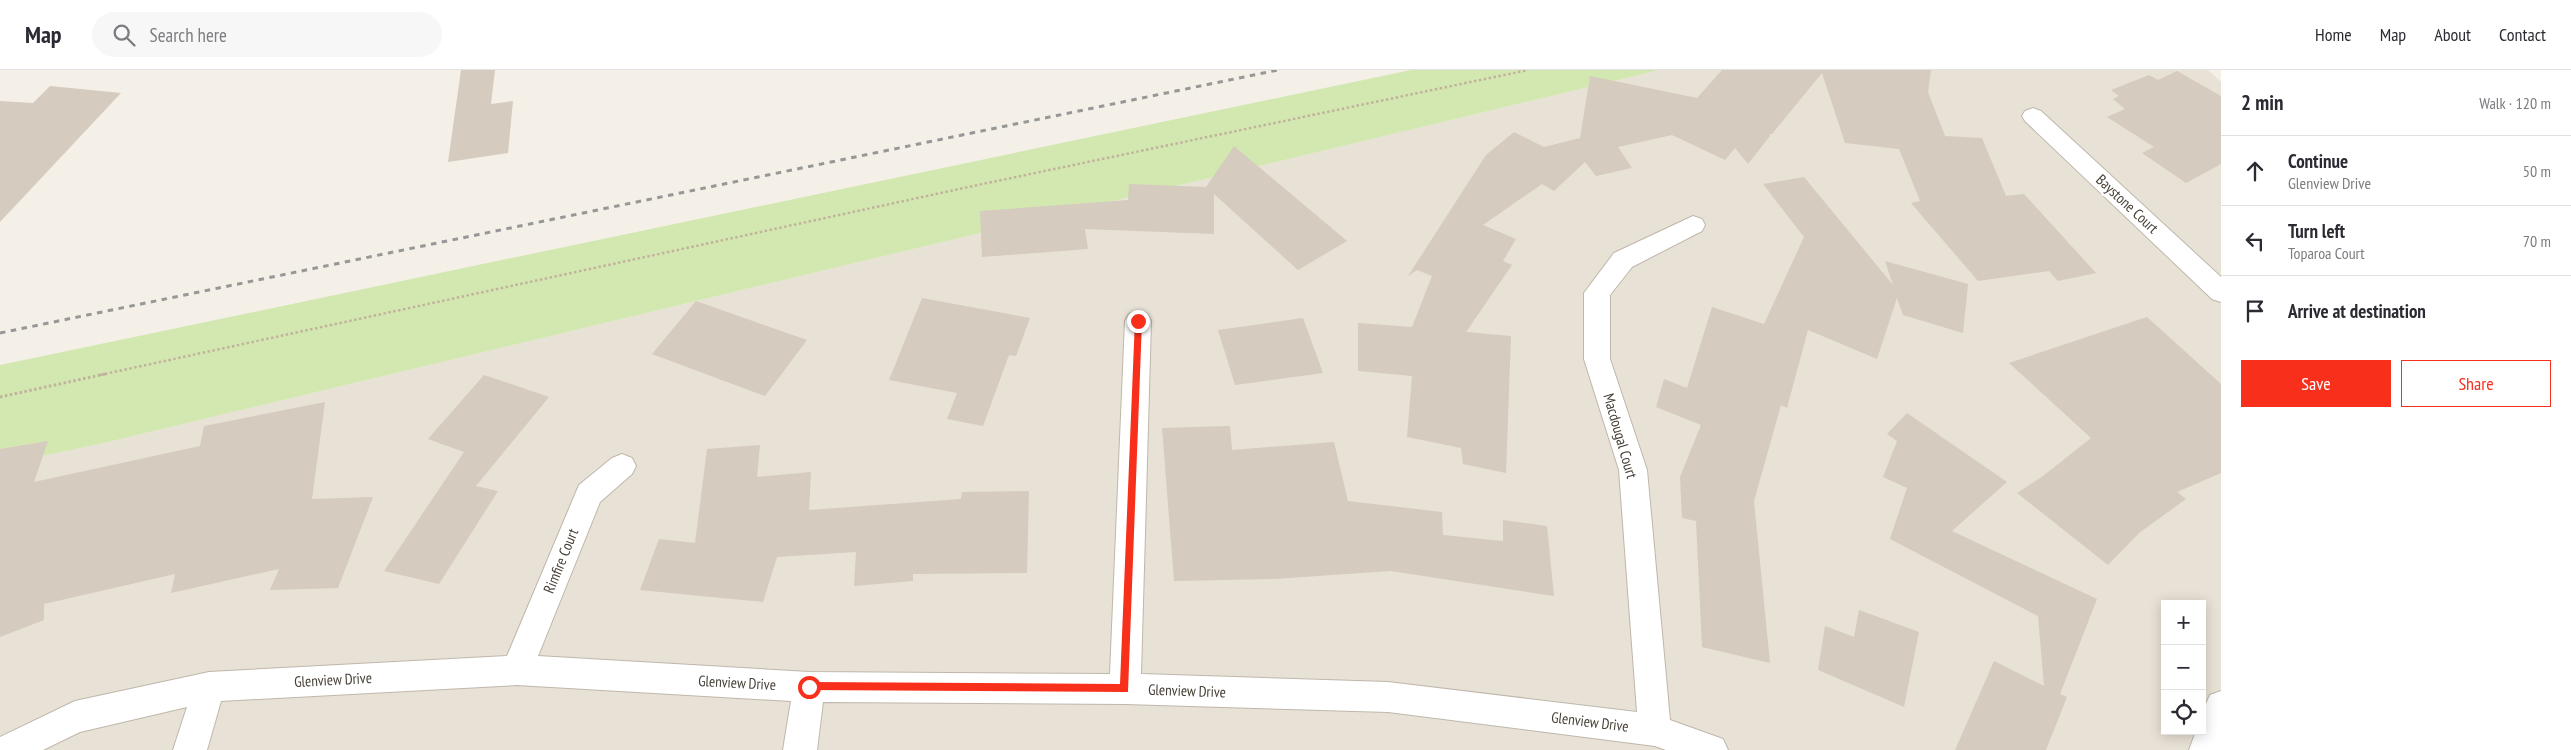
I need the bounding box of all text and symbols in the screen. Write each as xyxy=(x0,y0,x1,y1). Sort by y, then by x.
search box xyxy=(92,12,442,57)
text: Map xyxy=(25,19,62,50)
icon: search xyxy=(110,21,138,49)
text: Search here xyxy=(150,23,227,47)
text: Home xyxy=(2315,23,2352,46)
text: Map xyxy=(2380,23,2406,46)
text: About xyxy=(2434,23,2471,46)
text: Contact xyxy=(2499,23,2546,46)
text: 2 min xyxy=(2241,89,2283,116)
text: Walk · 120 m xyxy=(2479,93,2551,113)
text: Continue xyxy=(2288,149,2348,173)
icon: ahead xyxy=(2241,157,2269,185)
text: 50 m xyxy=(2523,161,2551,181)
street label: Baystone Court xyxy=(2092,170,2162,237)
text: Glenview Drive xyxy=(2288,173,2371,193)
text: Turn left xyxy=(2288,219,2345,243)
icon: left xyxy=(2241,227,2269,255)
text: 70 m xyxy=(2523,231,2551,251)
text: Toparoa Court xyxy=(2288,243,2365,263)
icon: arrive xyxy=(2241,297,2269,325)
text: Arrive at destination xyxy=(2288,299,2426,323)
route end xyxy=(1127,310,1150,333)
button: Save xyxy=(2241,360,2391,407)
button: Share xyxy=(2401,360,2551,407)
street label: Macdougal Court xyxy=(1599,391,1642,481)
street label: Rimfire Court xyxy=(539,526,582,596)
map controls xyxy=(2161,600,2206,735)
button: + xyxy=(2161,600,2206,645)
button: − xyxy=(2161,645,2206,690)
street label: Glenview Drive xyxy=(294,668,372,691)
street label: Glenview Drive xyxy=(698,671,776,694)
route start xyxy=(798,676,821,699)
street label: Glenview Drive xyxy=(1148,680,1226,701)
button: locate xyxy=(2161,690,2206,735)
street label: Glenview Drive xyxy=(1550,707,1630,736)

